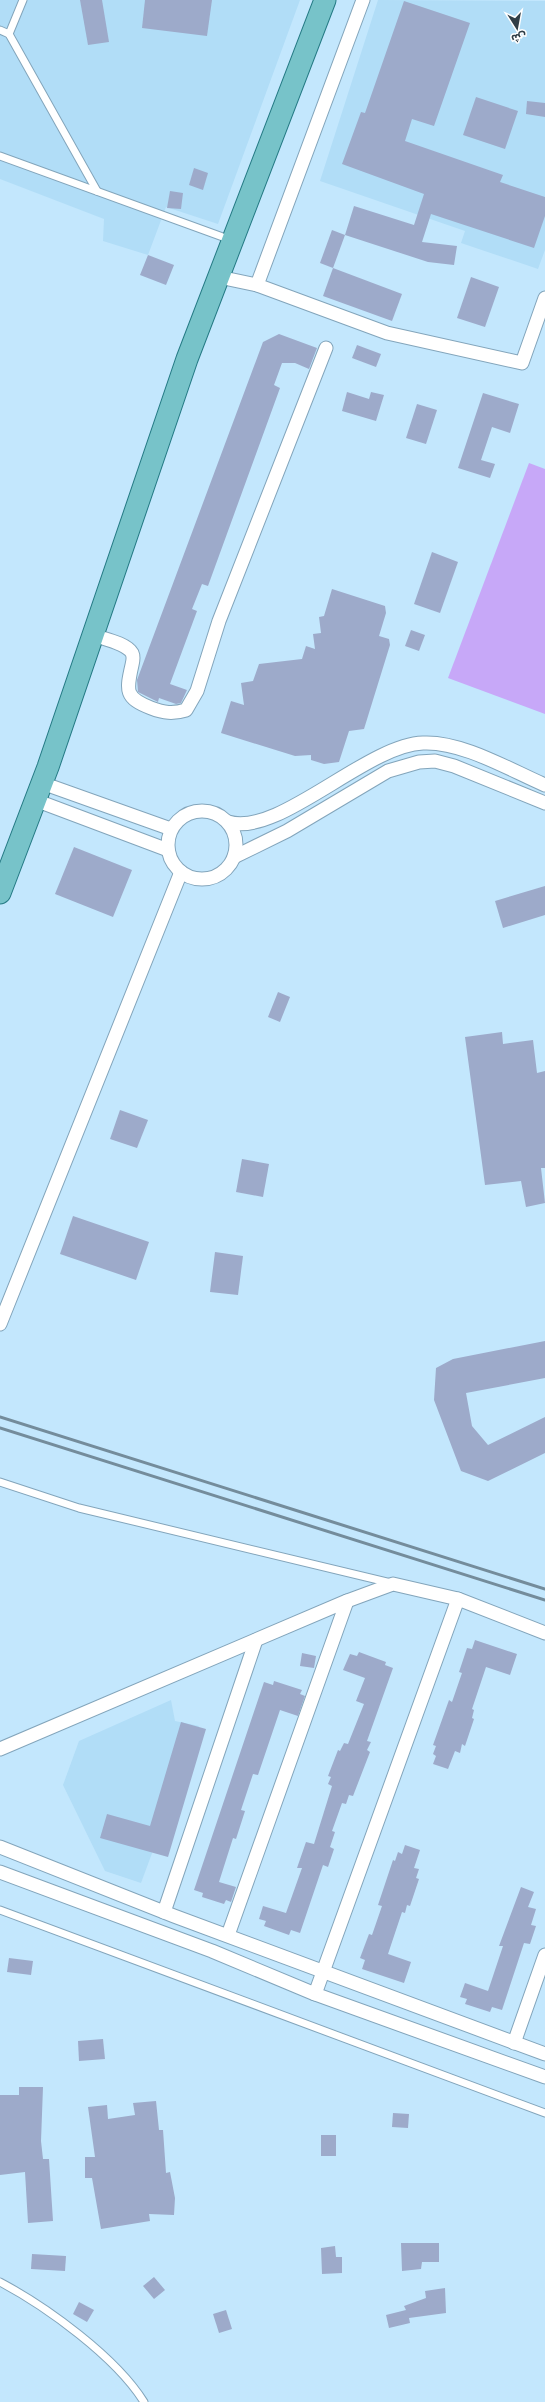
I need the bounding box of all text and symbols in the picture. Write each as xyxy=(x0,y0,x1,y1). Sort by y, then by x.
north arrow xyxy=(497,8,537,48)
text: ش xyxy=(510,30,527,45)

